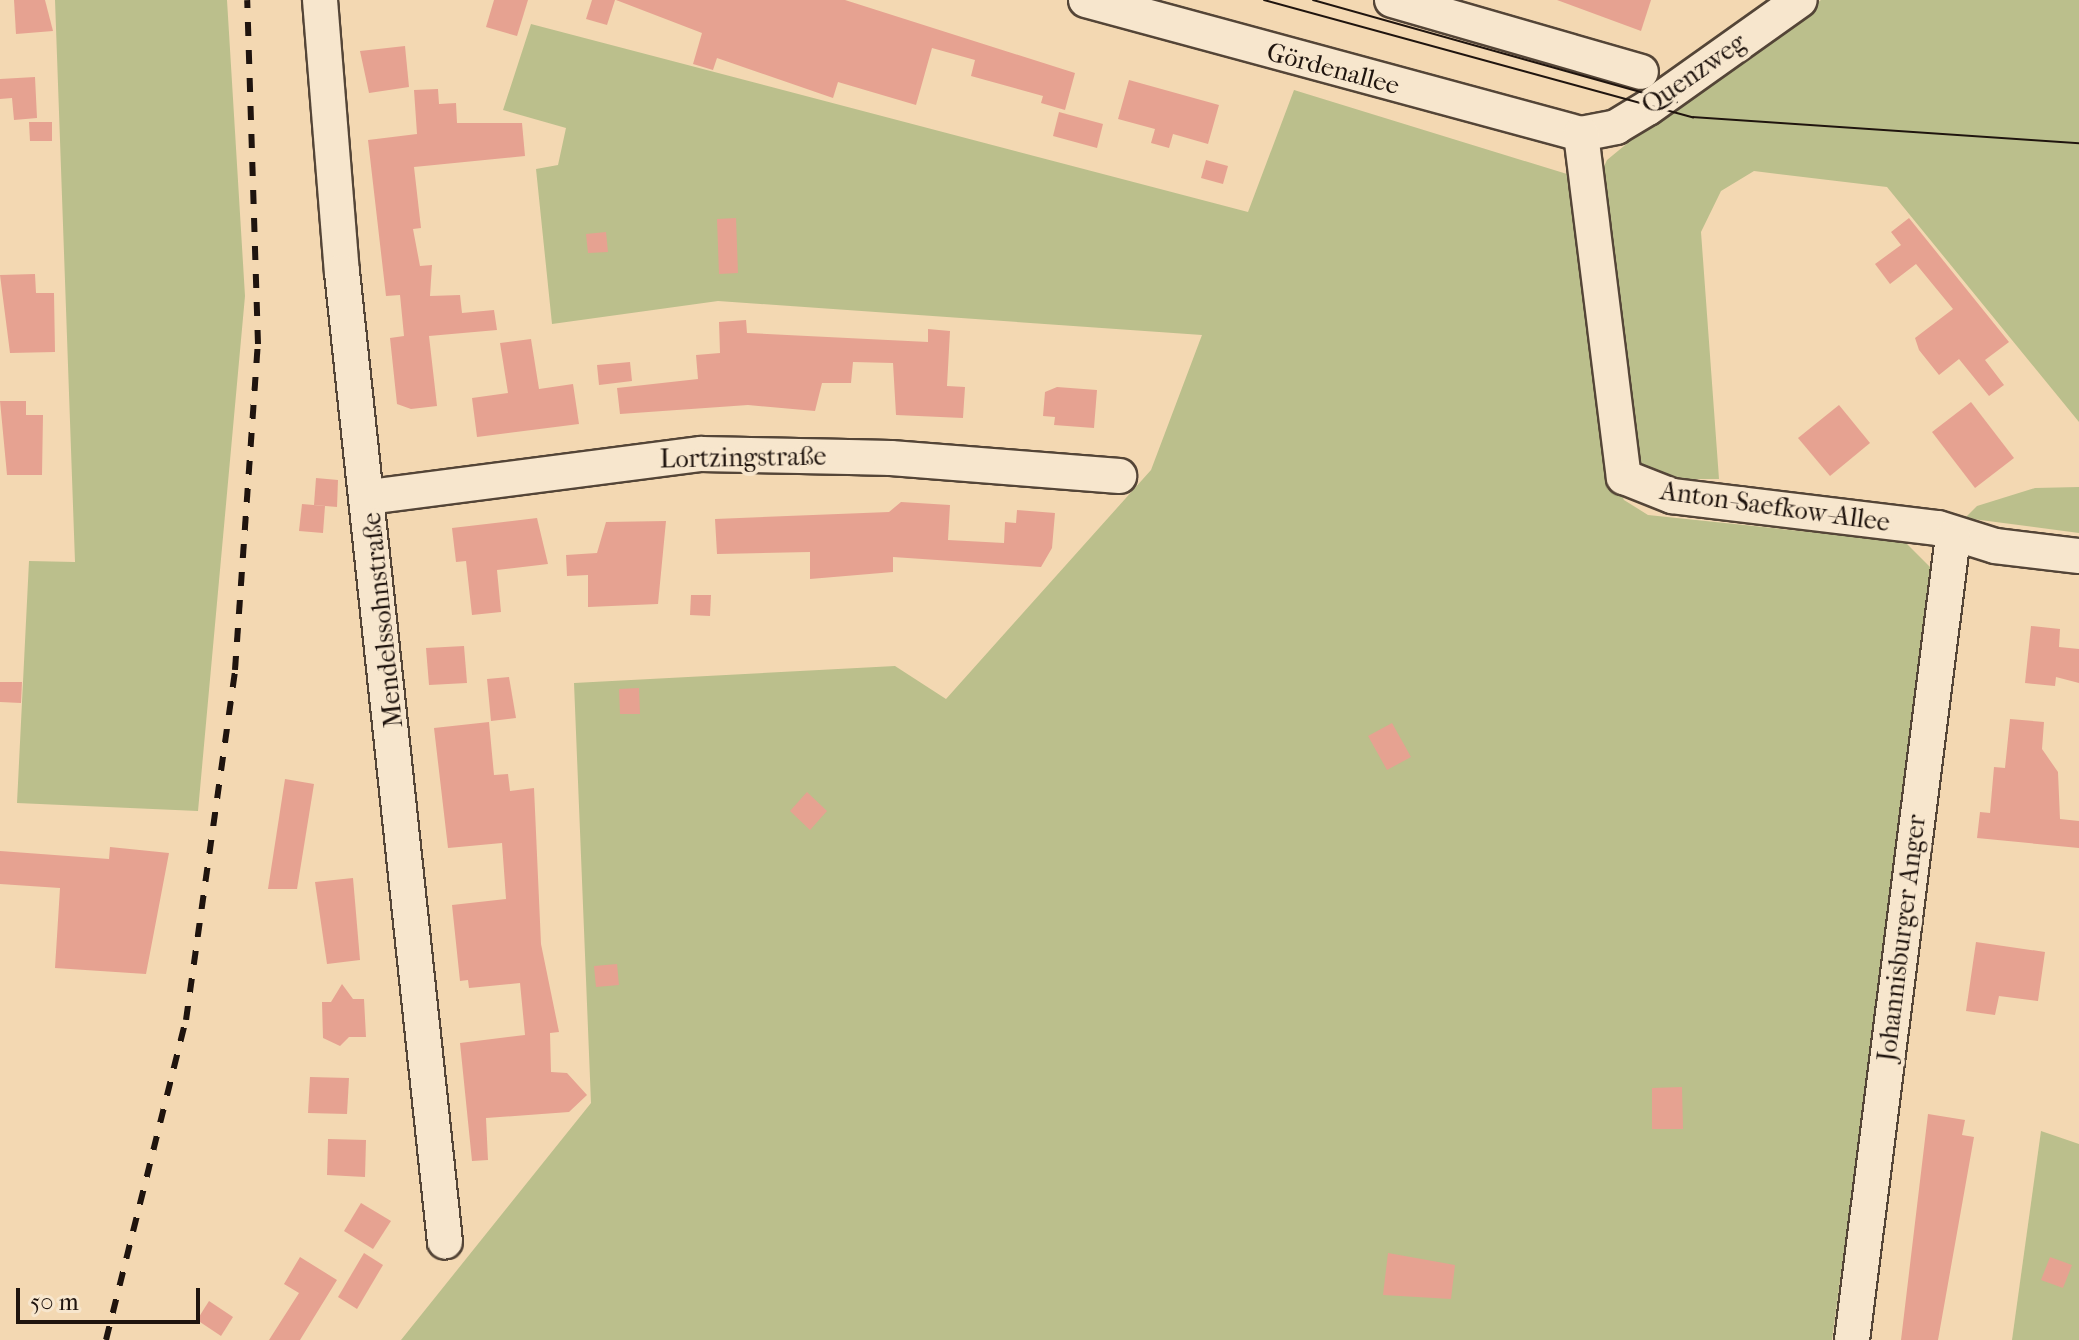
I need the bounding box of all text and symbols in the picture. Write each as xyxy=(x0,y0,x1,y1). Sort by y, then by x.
street label: Quenzweg xyxy=(1636,27,1752,121)
street label: Gördenallee xyxy=(1263,36,1403,102)
street label: Lortzingstraße xyxy=(659,441,827,475)
street label: Anton-Saefkow-Allee xyxy=(1658,475,1892,539)
street label: Mendelssohnstraße xyxy=(356,511,410,729)
street label: Johannisburger Anger xyxy=(1871,813,1933,1063)
scale bar xyxy=(20,1272,204,1322)
text: 50 m xyxy=(30,1288,79,1316)

